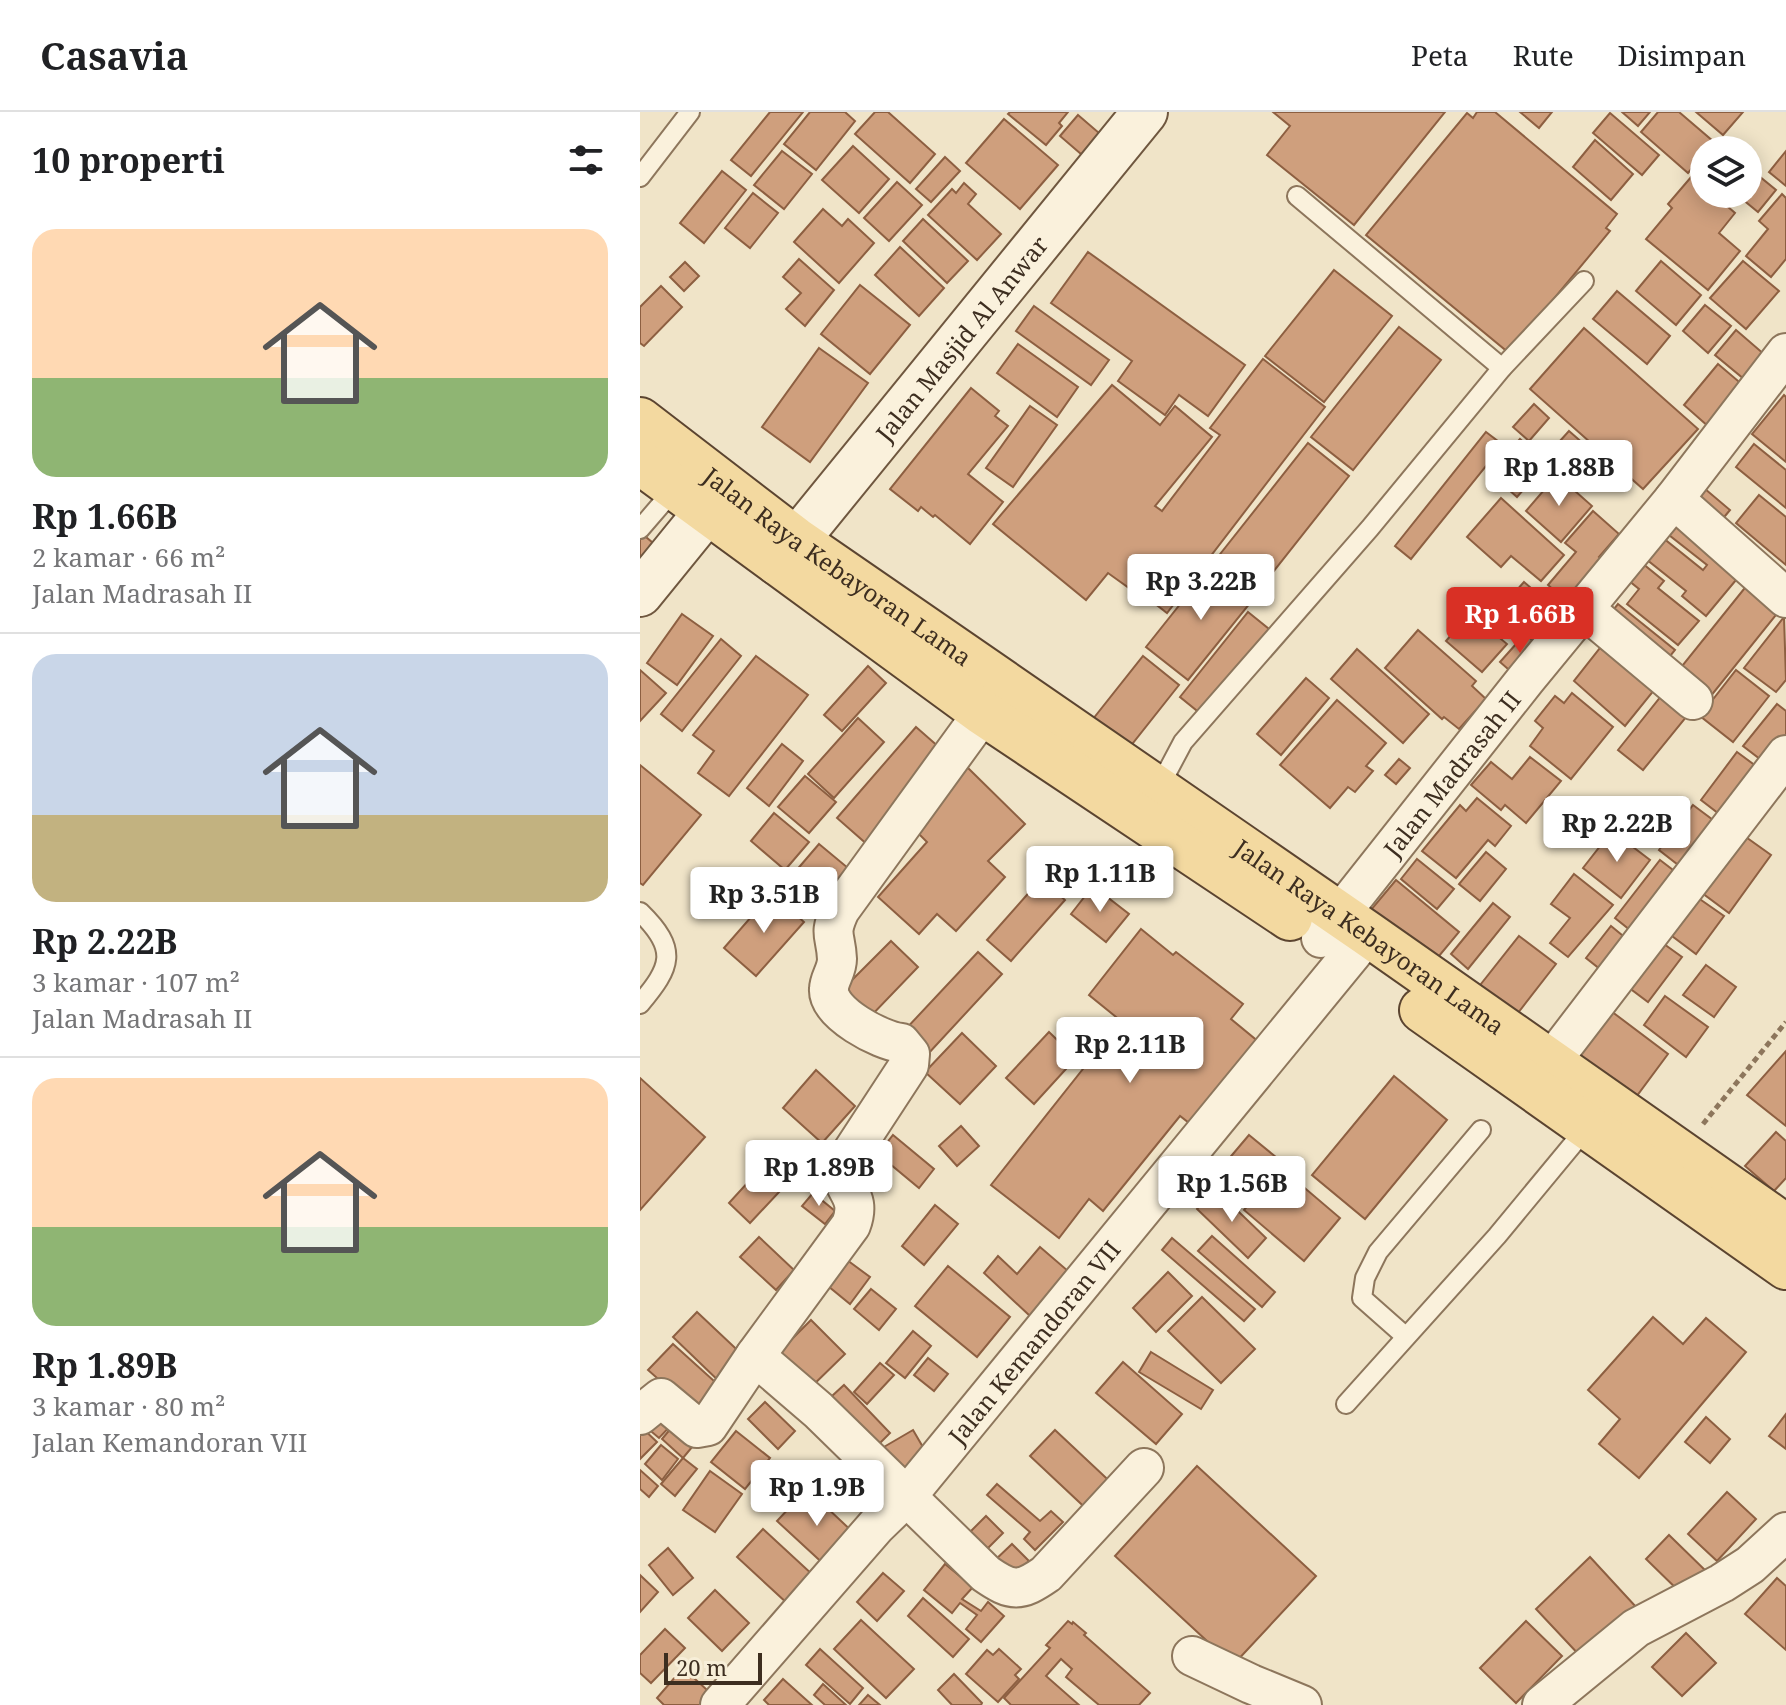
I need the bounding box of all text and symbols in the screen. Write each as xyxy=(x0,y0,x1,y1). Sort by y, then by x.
text: Casavia xyxy=(40,29,189,81)
text: Peta xyxy=(1411,36,1469,74)
text: Rute xyxy=(1513,36,1574,74)
text: Disimpan xyxy=(1618,36,1746,74)
map controls xyxy=(1690,136,1762,208)
button: layers xyxy=(1690,136,1762,208)
text: 10 properti xyxy=(32,137,225,183)
icon: filters xyxy=(564,138,608,182)
street label: Jalan Masjid Al Anwar xyxy=(867,228,1055,449)
icon: home xyxy=(248,281,392,425)
pin: Rp 1.88B xyxy=(1476,440,1642,508)
text: Rp 1.88B xyxy=(1503,448,1615,484)
street label: Jalan Raya Kebayoran Lama xyxy=(697,458,979,673)
text: Rp 1.66B xyxy=(32,493,177,539)
text: 2 kamar · 66 m² xyxy=(32,539,225,575)
pin: Rp 3.22B xyxy=(1118,554,1284,622)
text: Rp 3.22B xyxy=(1145,562,1257,598)
text: Jalan Madrasah II xyxy=(32,575,252,611)
pin: Rp 1.66B xyxy=(1437,587,1603,655)
text: Rp 1.66B xyxy=(1464,595,1576,631)
street label: Jalan Madrasah II xyxy=(1375,683,1527,864)
icon: home xyxy=(248,706,392,850)
pin: Rp 2.22B xyxy=(1534,796,1700,864)
text: Rp 2.22B xyxy=(1561,804,1673,840)
street label: Jalan Raya Kebayoran Lama xyxy=(1227,830,1511,1041)
pin: Rp 1.11B xyxy=(1017,846,1183,914)
text: Rp 1.11B xyxy=(1044,854,1156,890)
pin: Rp 3.51B xyxy=(681,867,847,935)
text: Rp 3.51B xyxy=(708,875,820,911)
text: Rp 2.22B xyxy=(32,918,177,964)
text: 3 kamar · 107 m² xyxy=(32,964,240,1000)
text: Jalan Madrasah II xyxy=(32,1000,252,1036)
pin: Rp 2.11B xyxy=(1047,1017,1213,1085)
text: Rp 2.11B xyxy=(1074,1025,1186,1061)
icon: home xyxy=(248,1130,392,1274)
pin: Rp 1.89B xyxy=(736,1140,902,1208)
text: Rp 1.89B xyxy=(763,1148,875,1184)
pin: Rp 1.56B xyxy=(1149,1156,1315,1224)
text: Rp 1.56B xyxy=(1176,1164,1288,1200)
street label: Jalan Kemandoran VII xyxy=(939,1233,1127,1451)
text: Rp 1.89B xyxy=(32,1342,177,1388)
text: 3 kamar · 80 m² xyxy=(32,1388,225,1424)
text: Jalan Kemandoran VII xyxy=(32,1424,307,1460)
pin: Rp 1.9B xyxy=(743,1460,891,1528)
text: Rp 1.9B xyxy=(769,1468,865,1504)
scale bar xyxy=(664,1649,762,1685)
text: 20 m xyxy=(676,1652,727,1682)

